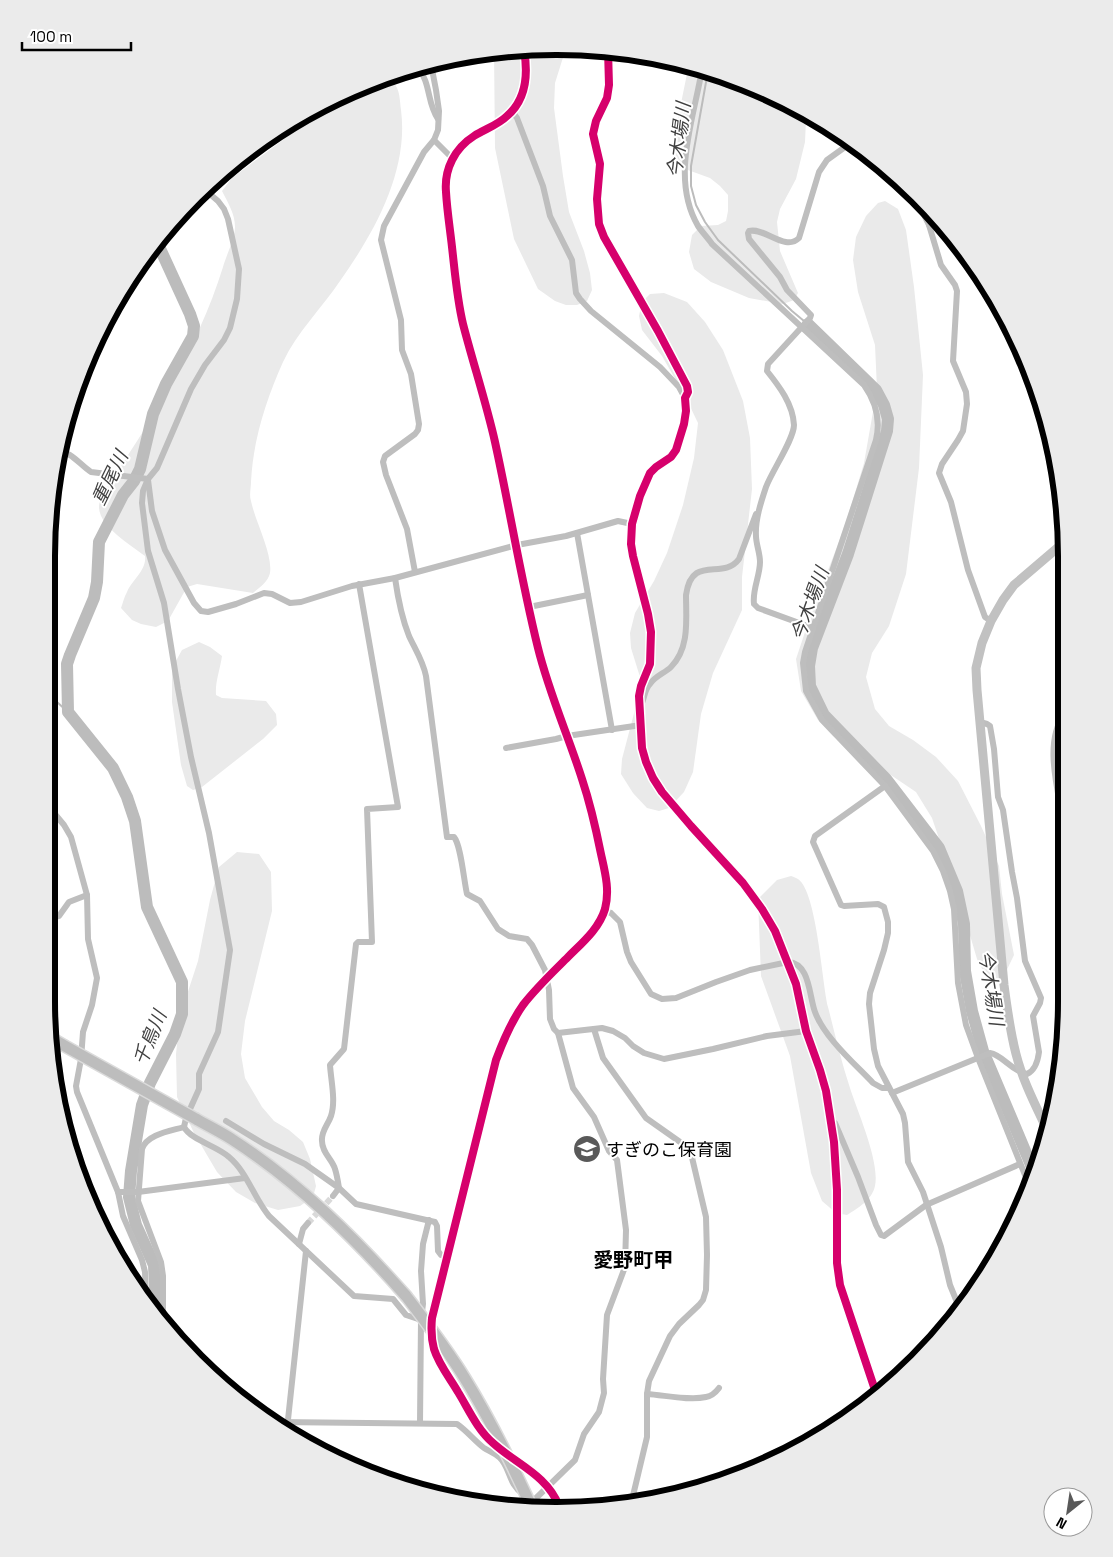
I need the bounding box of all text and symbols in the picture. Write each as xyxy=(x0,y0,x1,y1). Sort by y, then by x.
scale bar xyxy=(22,20,131,52)
text: 100 m xyxy=(30,27,72,46)
water label: 今木場川 xyxy=(662,99,696,179)
water label: 重尾川 xyxy=(86,445,135,509)
water label: 今木場川 xyxy=(785,562,835,644)
water label: 今木場川 xyxy=(973,949,1010,1029)
water label: 千鳥川 xyxy=(128,1005,173,1069)
school or university icon: すぎのこ保育園 xyxy=(572,1134,602,1164)
place label: すぎのこ保育園 xyxy=(606,1138,732,1161)
district label: 愛野町甲 xyxy=(593,1247,673,1273)
north arrow xyxy=(1043,1487,1093,1537)
text: N xyxy=(1053,1513,1070,1533)

